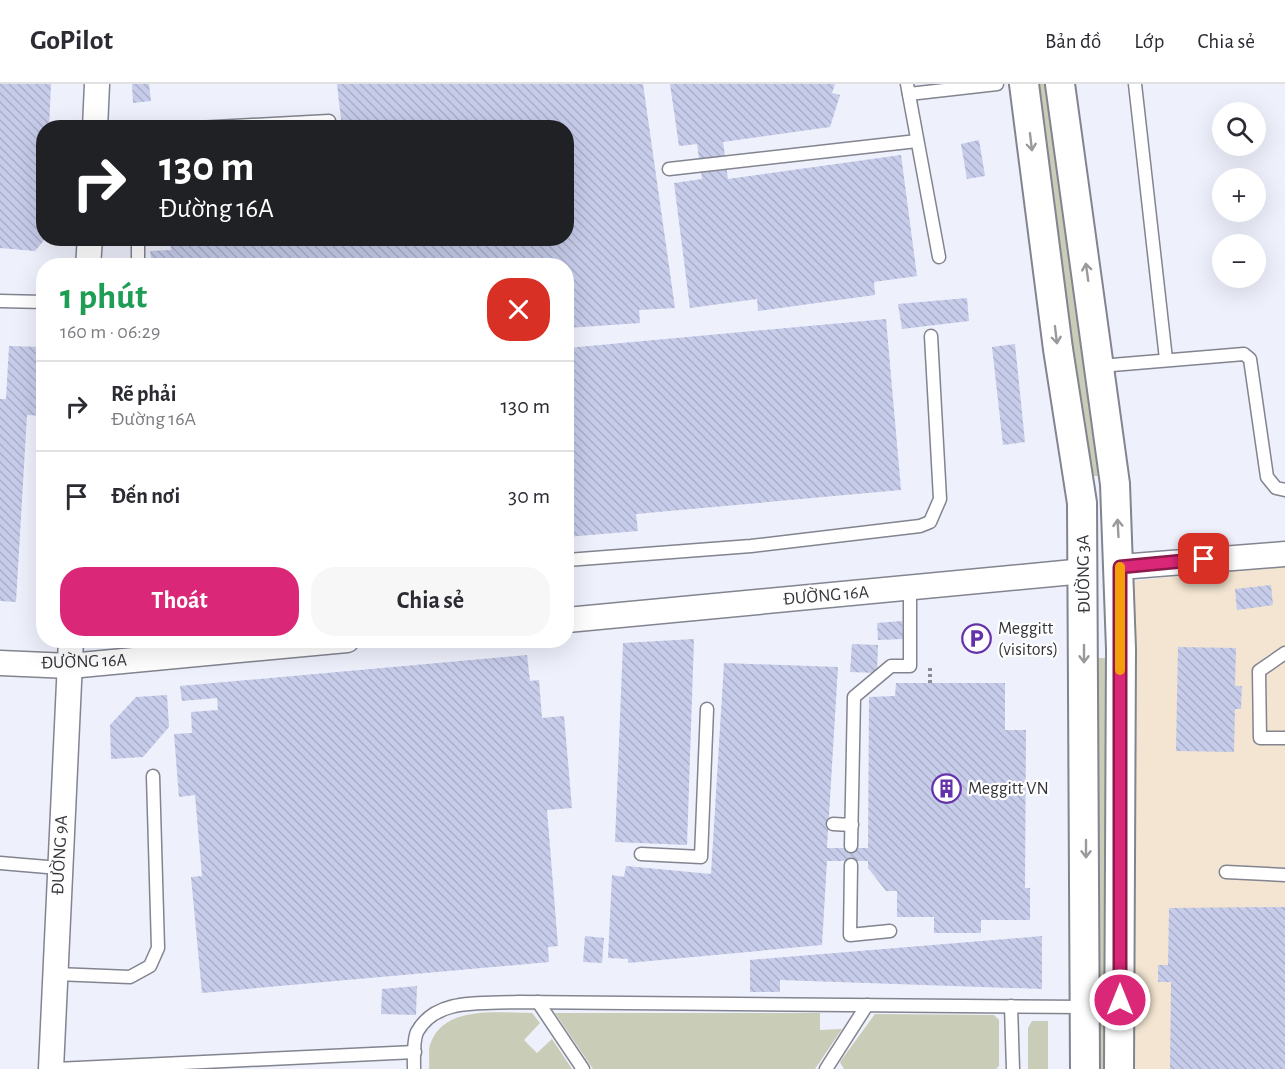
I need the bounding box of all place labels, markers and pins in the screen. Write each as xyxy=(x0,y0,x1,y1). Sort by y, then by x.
pin xyxy=(1178,533,1229,584)
place label: Meggitt (visitors) xyxy=(998,620,1058,659)
parking icon: Meggitt (visitors) xyxy=(961,623,993,655)
building icon: Meggitt VN xyxy=(931,773,963,805)
place label: Meggitt VN xyxy=(968,780,1049,798)

